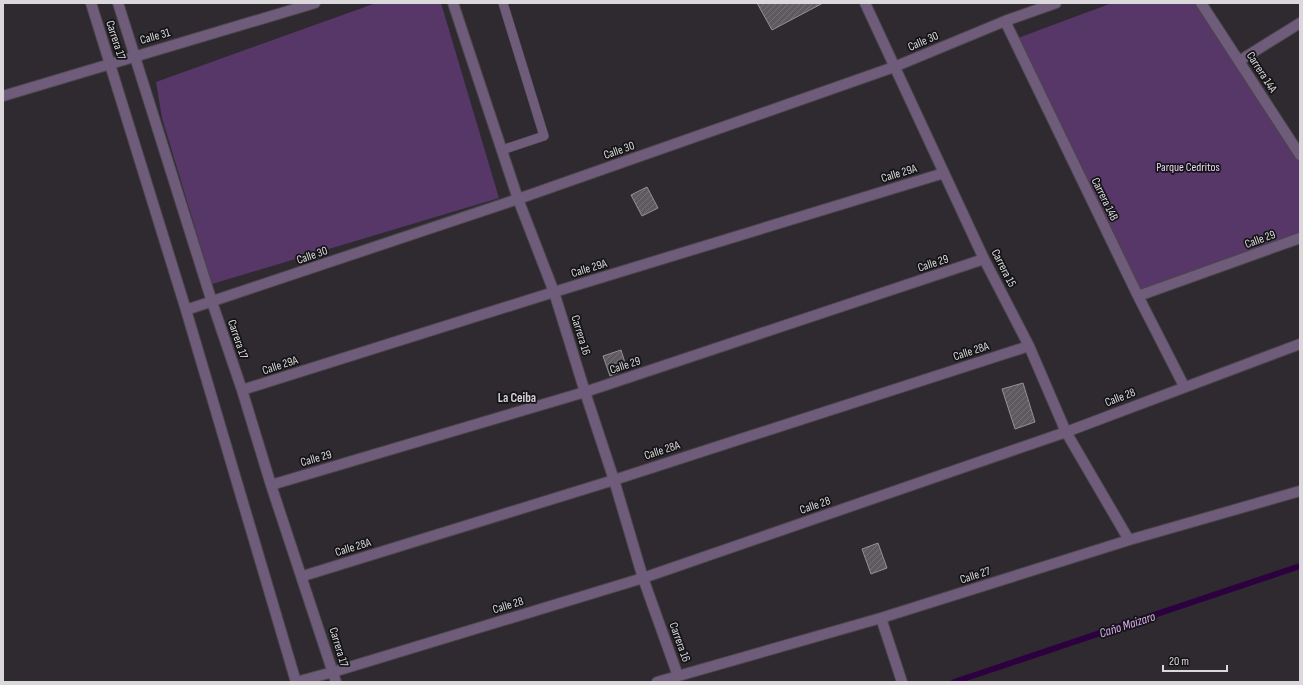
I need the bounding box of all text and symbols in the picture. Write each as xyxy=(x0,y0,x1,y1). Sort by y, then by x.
street label: Carrera 17 xyxy=(102,19,129,62)
street label: Calle 31 xyxy=(138,25,173,48)
street label: Calle 30 xyxy=(906,28,941,55)
street label: Carrera 14A xyxy=(1243,49,1281,96)
street label: Calle 30 xyxy=(602,138,637,163)
park label: Parque Cedritos xyxy=(1156,160,1220,175)
street label: Calle 29A xyxy=(879,161,920,186)
street label: Carrera 14B xyxy=(1088,175,1121,223)
street label: Calle 29 xyxy=(1243,227,1278,252)
street label: Calle 30 xyxy=(295,243,330,268)
street label: Carrera 15 xyxy=(988,247,1020,290)
street label: Calle 29 xyxy=(916,251,951,276)
street label: Calle 29A xyxy=(569,256,610,281)
street label: Carrera 16 xyxy=(567,313,594,357)
street label: Carrera 17 xyxy=(224,318,251,361)
street label: Calle 28A xyxy=(951,338,992,364)
street label: Calle 29A xyxy=(260,352,301,378)
street label: Calle 29 xyxy=(608,353,643,378)
street label: Calle 28 xyxy=(1103,385,1138,410)
district label: La Ceiba xyxy=(498,390,536,406)
street label: Calle 28A xyxy=(642,437,683,463)
street label: Calle 29 xyxy=(299,447,333,470)
street label: Calle 28 xyxy=(798,493,833,518)
street label: Calle 28A xyxy=(333,535,374,560)
street label: Calle 27 xyxy=(958,563,992,587)
street label: Calle 28 xyxy=(491,594,525,617)
water label: Caño Maizaro xyxy=(1097,608,1158,641)
street label: Carrera 16 xyxy=(665,620,694,664)
street label: Carrera 17 xyxy=(325,626,352,669)
scale bar xyxy=(1163,647,1227,673)
text: 20 m xyxy=(1169,654,1189,669)

